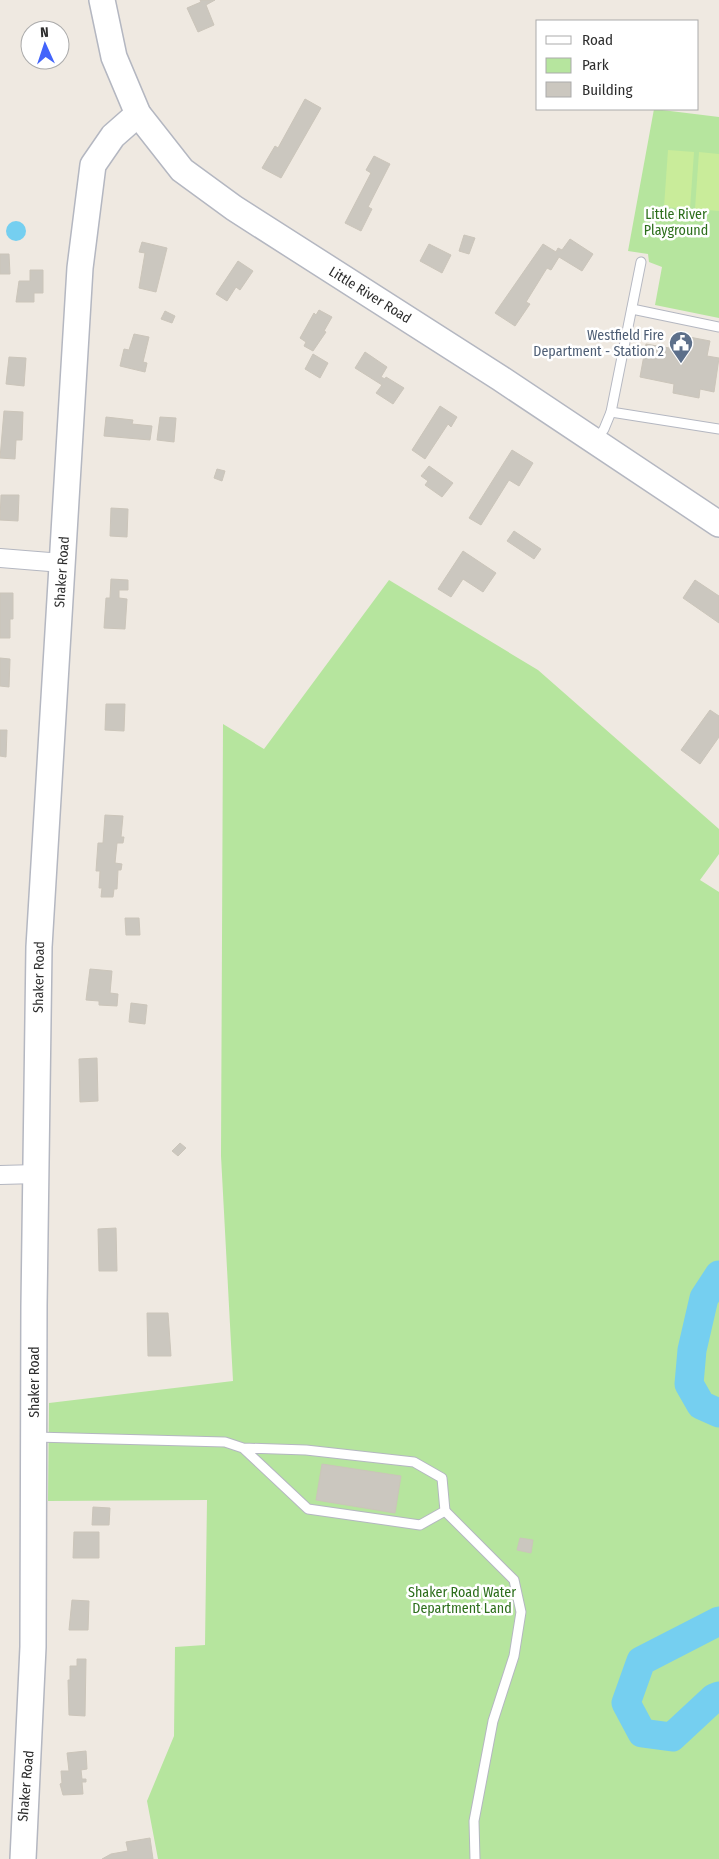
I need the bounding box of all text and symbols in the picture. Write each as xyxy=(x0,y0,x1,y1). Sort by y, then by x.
north arrow xyxy=(20,20,70,70)
legend xyxy=(536,20,699,110)
text: N xyxy=(40,24,49,41)
text: Road xyxy=(582,31,613,49)
text: Park xyxy=(582,56,609,74)
text: Building xyxy=(582,81,633,99)
park label: Little River Playground xyxy=(644,206,708,239)
street label: Little River Road xyxy=(326,263,414,327)
place label: Westfield Fire Department - Station 2 xyxy=(533,327,664,360)
public building icon: Westfield Fire Department - Station 2 xyxy=(668,330,694,364)
street label: Shaker Road xyxy=(51,536,73,608)
street label: Shaker Road xyxy=(30,941,48,1013)
street label: Shaker Road xyxy=(26,1346,43,1418)
park label: Shaker Road Water Department Land xyxy=(408,1584,516,1617)
street label: Shaker Road xyxy=(14,1750,38,1822)

